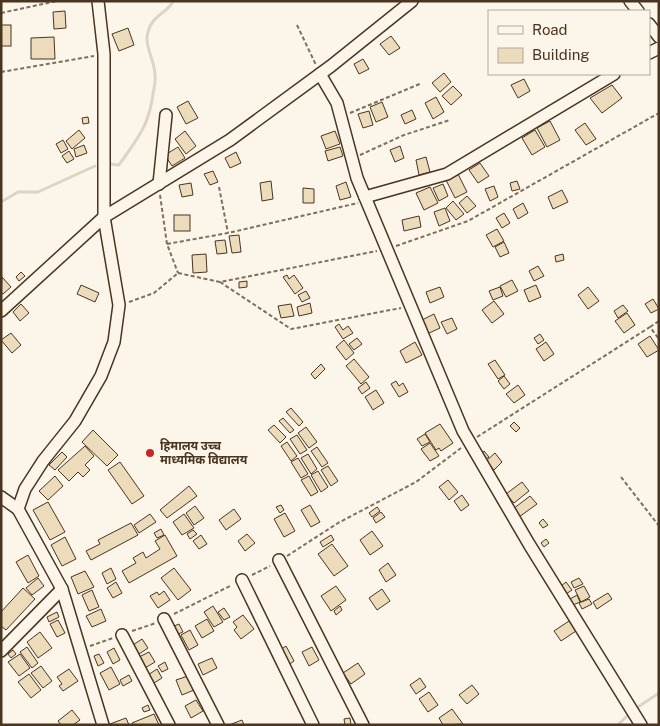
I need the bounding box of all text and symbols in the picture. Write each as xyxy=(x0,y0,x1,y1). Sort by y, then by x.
legend xyxy=(488,10,650,75)
text: Road xyxy=(532,21,568,38)
text: Building xyxy=(532,46,590,63)
place label: हिमालय उच्च माध्यमिक विद्यालय xyxy=(160,438,248,467)
marker: हिमालय उच्च माध्यमिक विद्यालय xyxy=(144,447,156,459)

